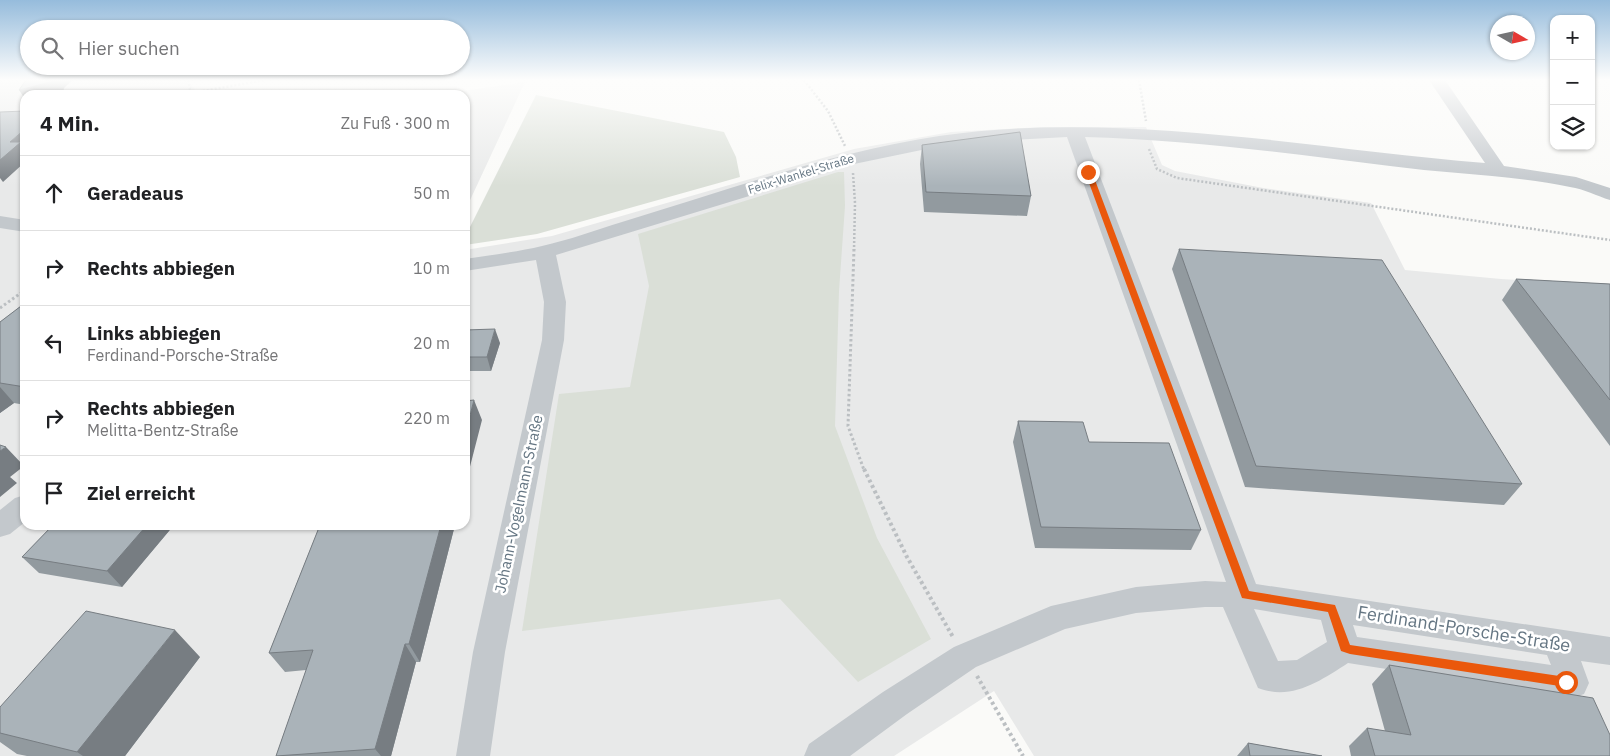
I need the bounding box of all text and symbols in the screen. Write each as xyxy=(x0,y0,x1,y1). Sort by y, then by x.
north arrow xyxy=(1490,15,1535,60)
map controls xyxy=(1550,15,1595,150)
button: + xyxy=(1550,15,1595,60)
search box xyxy=(20,20,470,75)
icon: search xyxy=(38,34,66,62)
text: Hier suchen xyxy=(78,36,180,60)
button: − xyxy=(1550,60,1595,105)
button: layers xyxy=(1550,105,1595,150)
text: 4 Min. xyxy=(40,109,100,137)
text: Zu Fuß · 300 m xyxy=(341,113,450,133)
street label: Felix-Wankel-Straße xyxy=(746,150,856,197)
route end xyxy=(1077,161,1100,184)
icon: ahead xyxy=(40,179,68,207)
text: Geradeaus xyxy=(87,181,184,205)
text: 50 m xyxy=(413,183,450,203)
icon: right xyxy=(40,254,68,282)
text: Rechts abbiegen xyxy=(87,256,235,280)
text: 10 m xyxy=(413,258,450,278)
text: Links abbiegen xyxy=(87,321,221,345)
icon: left xyxy=(40,329,68,357)
text: 20 m xyxy=(413,333,450,353)
text: Ferdinand-Porsche-Straße xyxy=(87,345,278,365)
text: Rechts abbiegen xyxy=(87,396,235,420)
icon: right xyxy=(40,404,68,432)
text: 220 m xyxy=(403,408,450,428)
street label: Johann-Vogelmann-Straße xyxy=(490,413,547,595)
text: Melitta-Bentz-Straße xyxy=(87,420,238,440)
icon: arrive xyxy=(40,479,68,507)
text: Ziel erreicht xyxy=(87,481,195,505)
street label: Ferdinand-Porsche-Straße xyxy=(1356,600,1572,657)
route start xyxy=(1555,671,1578,694)

